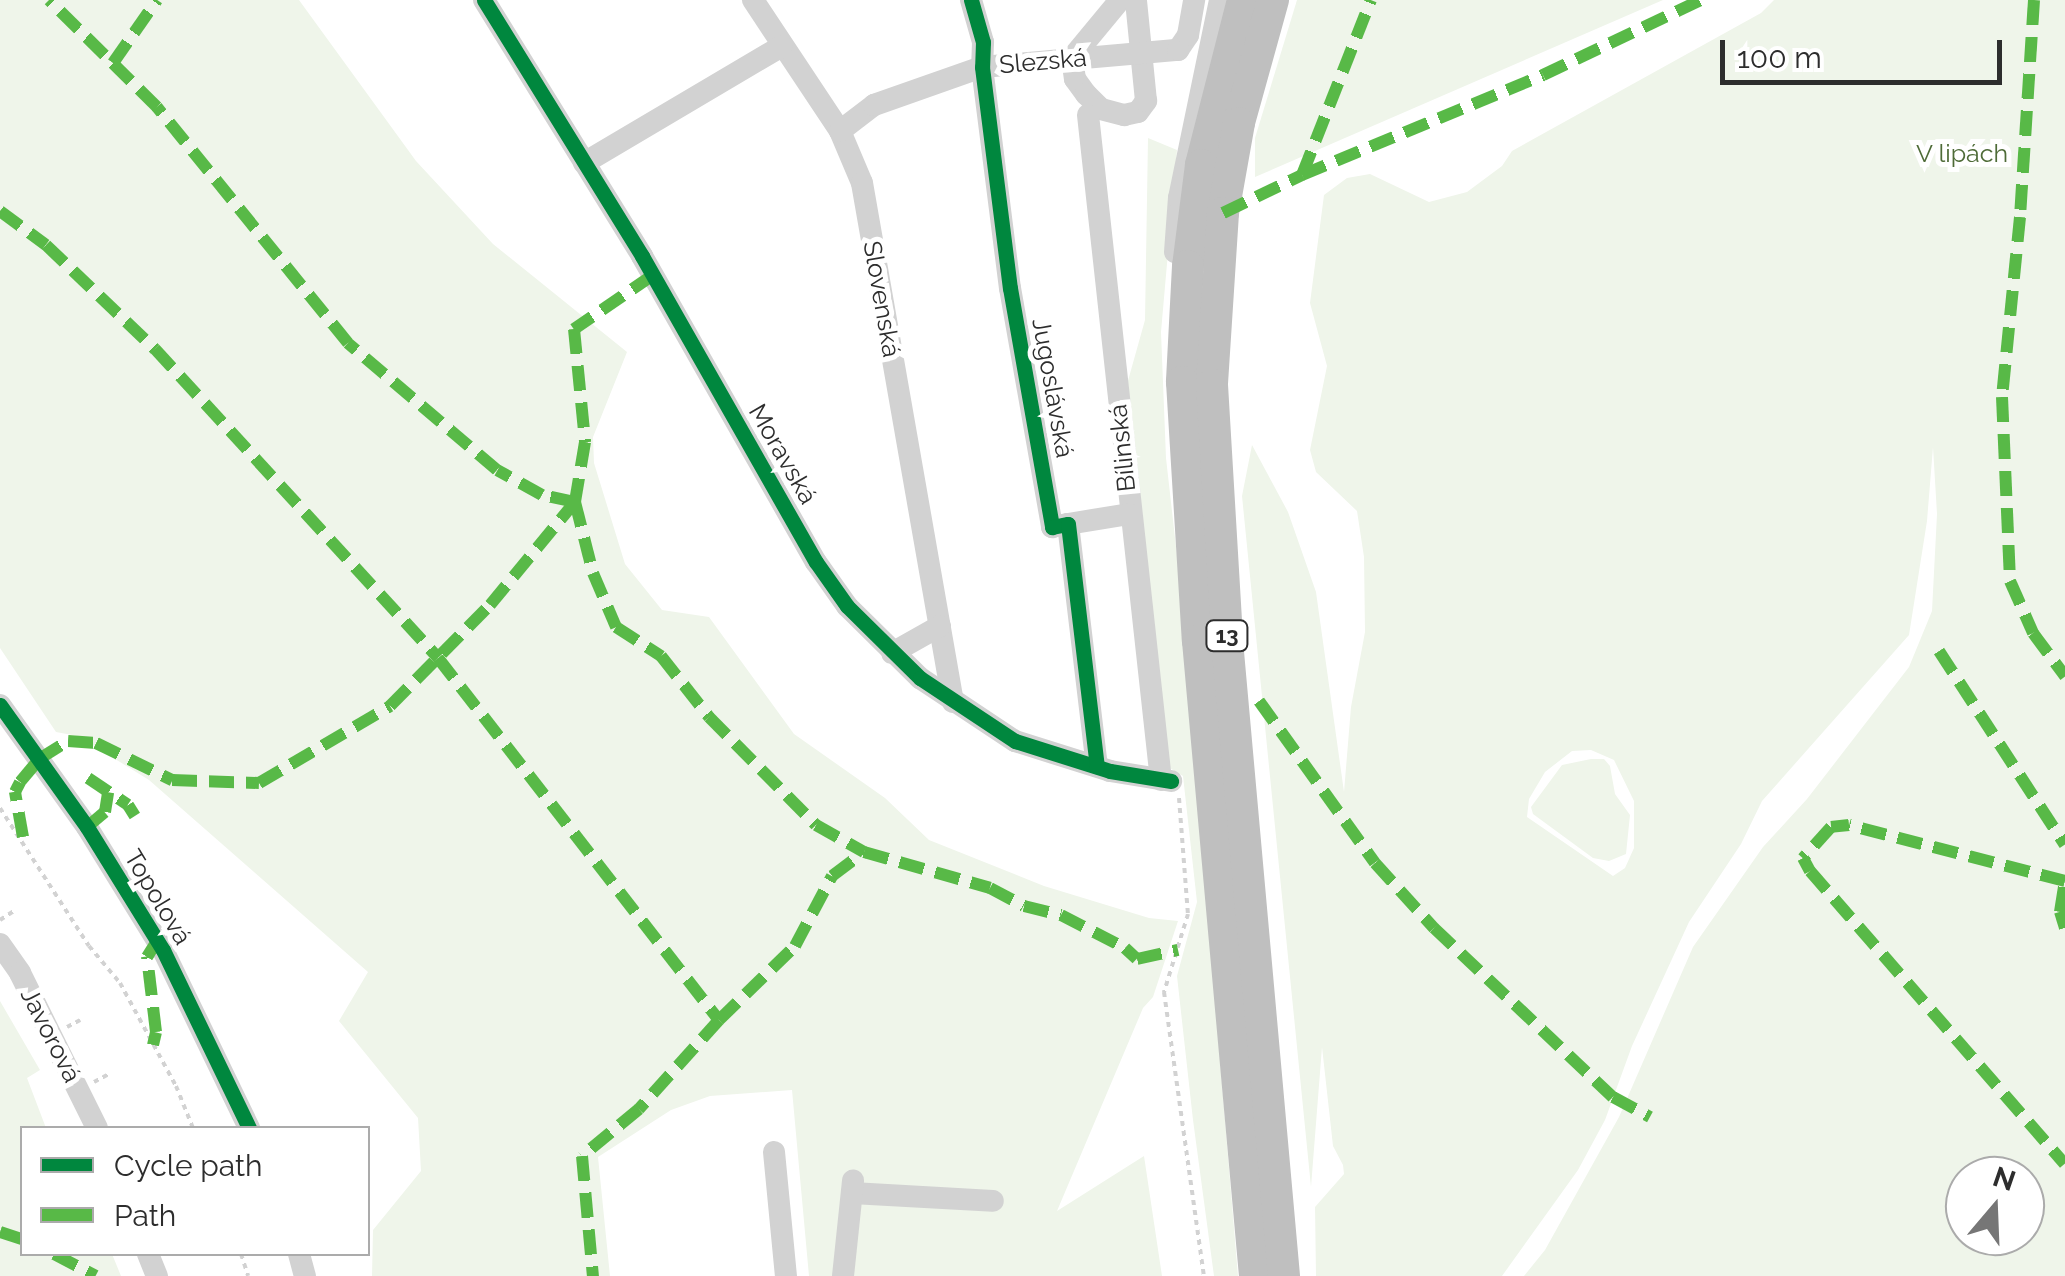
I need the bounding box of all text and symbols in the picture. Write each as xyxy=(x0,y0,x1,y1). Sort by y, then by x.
scale bar xyxy=(1725,20,2008,82)
text: 100 m xyxy=(1737,40,1822,75)
street label: Slezská xyxy=(998,42,1088,80)
park label: V lipách xyxy=(1916,138,2008,168)
street label: Slovenská xyxy=(857,239,907,359)
street label: Jugoslávská xyxy=(1026,316,1080,460)
street label: Moravská xyxy=(742,399,824,509)
street label: Bílinská xyxy=(1102,403,1142,493)
road number: 13 xyxy=(1204,619,1250,653)
street label: Topolová xyxy=(118,844,198,950)
street label: Javorová xyxy=(14,983,88,1087)
legend xyxy=(20,1126,370,1256)
text: Cycle path xyxy=(114,1148,262,1183)
north arrow xyxy=(1945,1156,2045,1256)
text: N xyxy=(1989,1160,2020,1198)
text: Path xyxy=(114,1198,176,1233)

